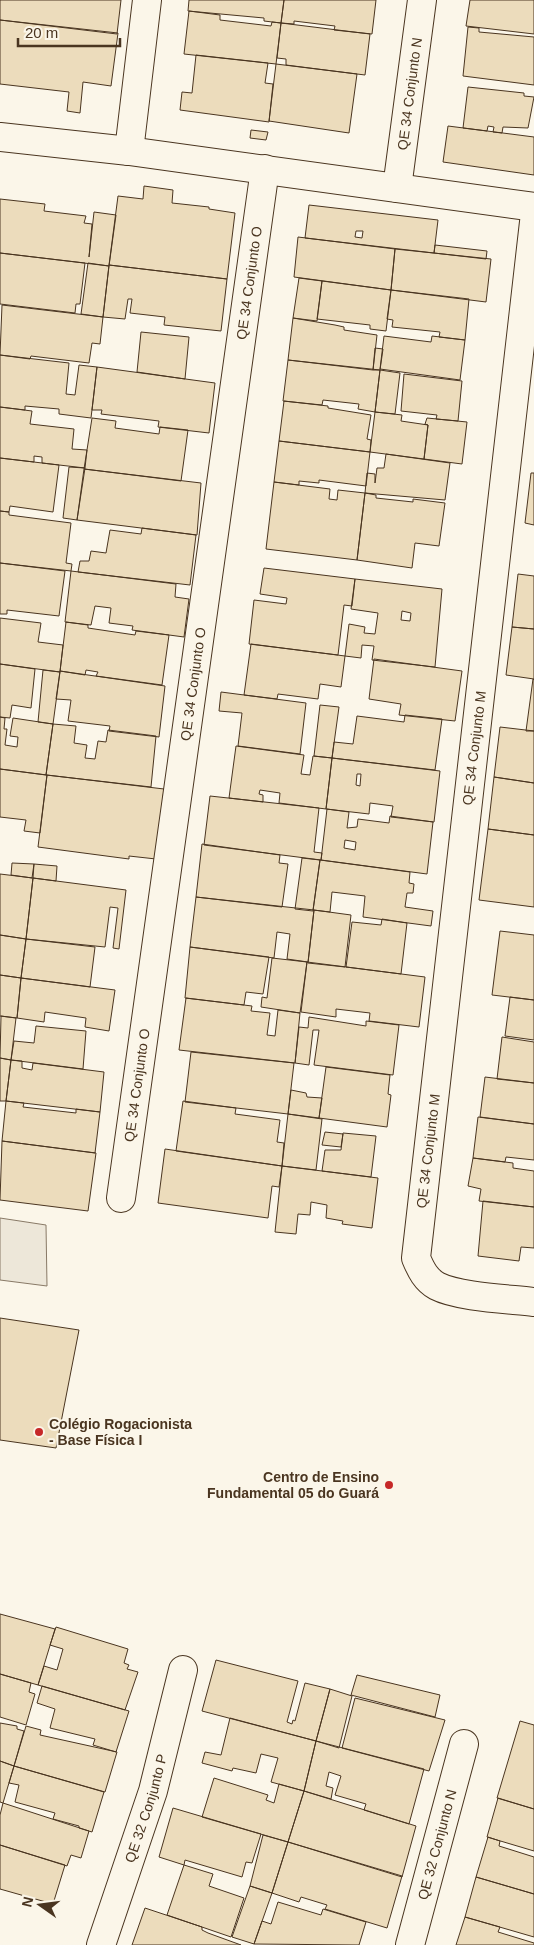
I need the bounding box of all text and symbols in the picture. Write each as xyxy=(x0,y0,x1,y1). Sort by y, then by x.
scale bar xyxy=(18,15,120,47)
text: 20 m xyxy=(25,24,58,41)
street label: QE 34 Conjunto N xyxy=(394,36,425,151)
street label: QE 34 Conjunto O xyxy=(233,225,265,341)
street label: QE 34 Conjunto O xyxy=(177,626,209,742)
street label: QE 34 Conjunto M xyxy=(459,690,489,806)
street label: QE 34 Conjunto O xyxy=(121,1027,153,1143)
street label: QE 34 Conjunto M xyxy=(413,1093,443,1209)
place label: Colégio Rogacionista - Base Física I xyxy=(49,1416,192,1448)
marker: Colégio Rogacionista - Base Física I xyxy=(33,1426,45,1438)
place label: Centro de Ensino Fundamental 05 do Guará xyxy=(207,1469,379,1501)
marker: Centro de Ensino Fundamental 05 do Guará xyxy=(383,1479,395,1491)
street label: QE 32 Conjunto P xyxy=(121,1752,170,1865)
street label: QE 32 Conjunto N xyxy=(415,1788,459,1902)
north arrow xyxy=(15,1880,65,1930)
text: N xyxy=(18,1895,36,1909)

